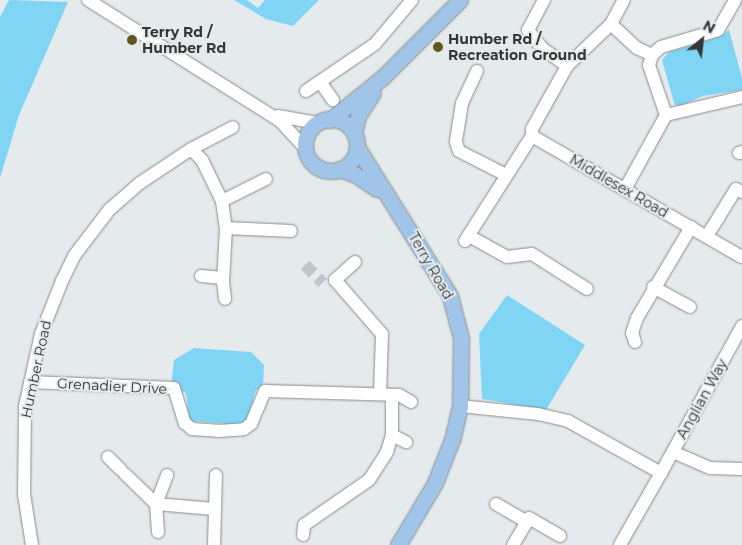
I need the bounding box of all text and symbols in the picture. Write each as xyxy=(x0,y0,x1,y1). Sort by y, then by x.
north arrow xyxy=(677,15,727,65)
text: N xyxy=(700,16,719,37)
place label: Terry Rd / Humber Rd xyxy=(142,24,226,56)
place label: Humber Rd / Recreation Ground xyxy=(448,31,587,64)
marker: Terry Rd / Humber Rd xyxy=(126,34,138,46)
marker: Humber Rd / Recreation Ground xyxy=(432,41,444,53)
street label: Middlesex Road xyxy=(567,151,671,221)
street label: Terry Road xyxy=(405,229,457,303)
street label: Humber Road xyxy=(17,319,55,419)
street label: Anglian Way xyxy=(673,356,731,442)
street label: Grenadier Drive xyxy=(57,375,167,397)

